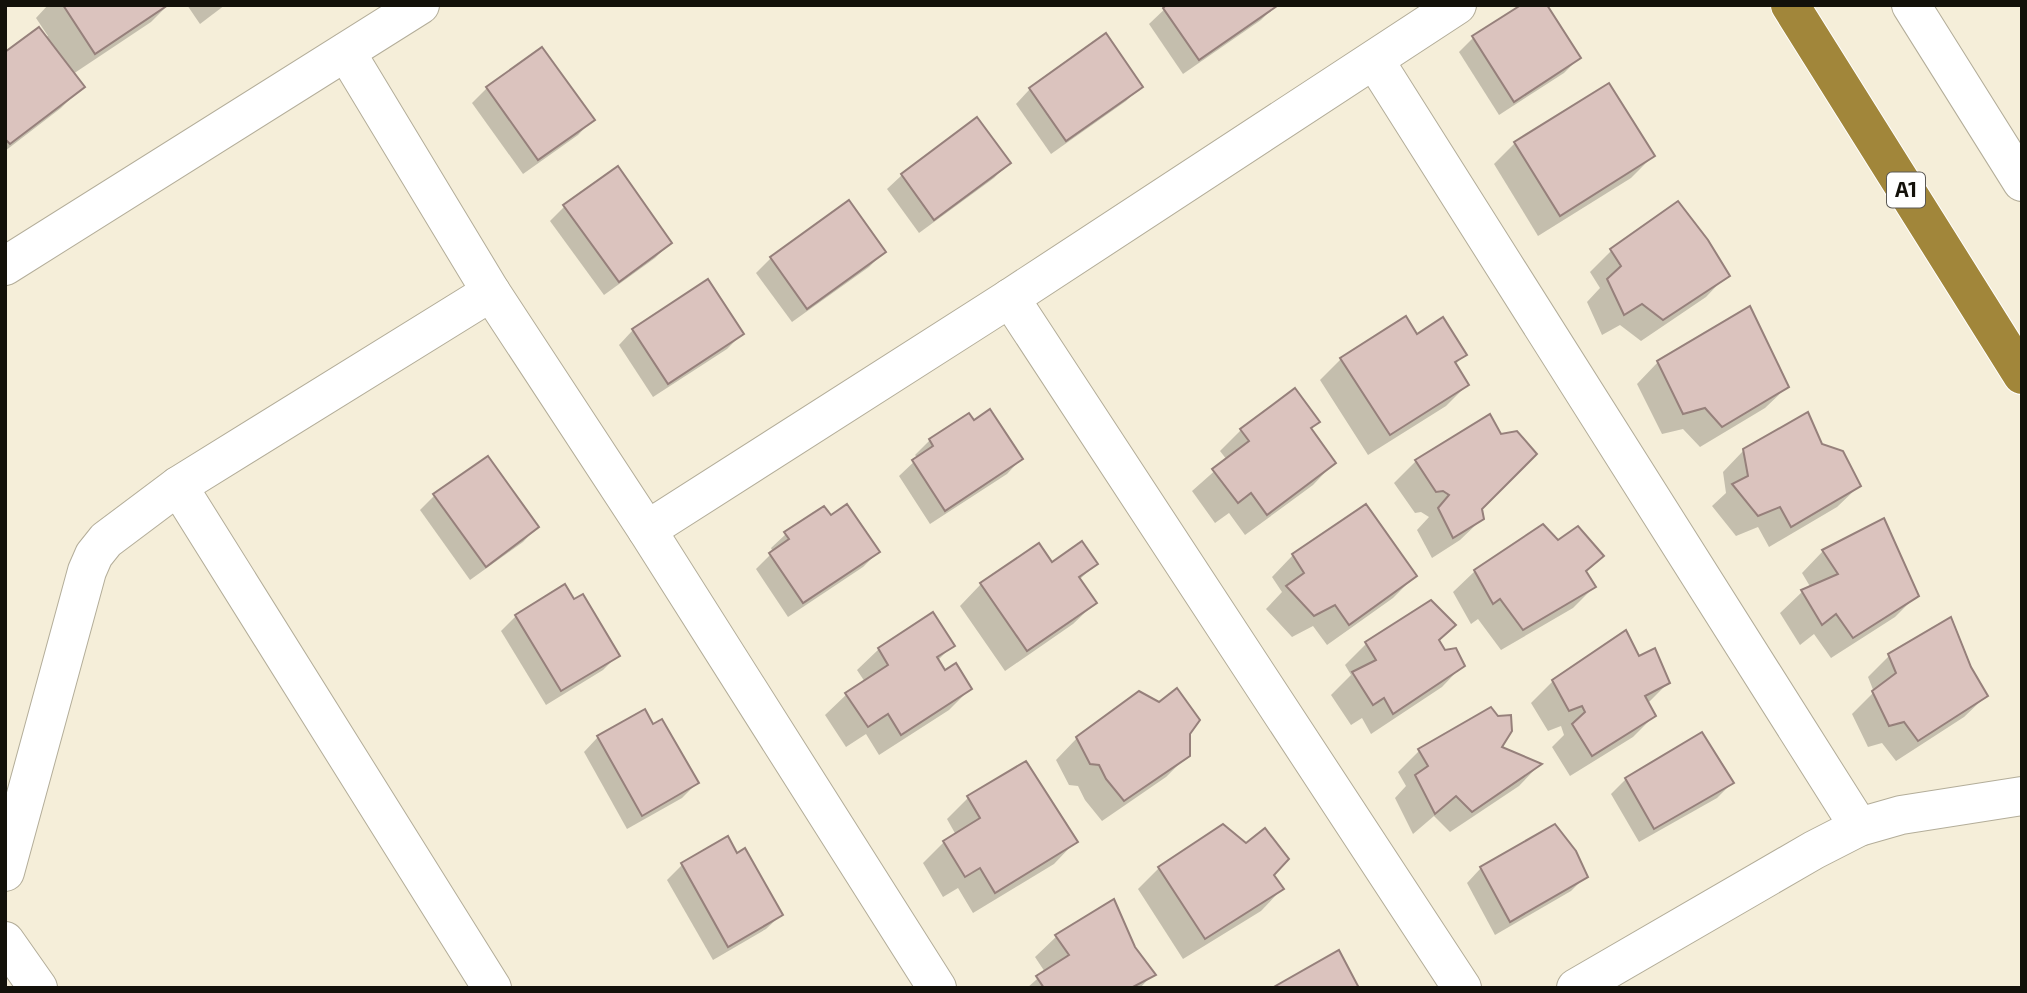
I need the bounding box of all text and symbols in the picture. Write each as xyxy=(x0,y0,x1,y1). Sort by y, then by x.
road number: A1 xyxy=(1887,172,1925,208)

